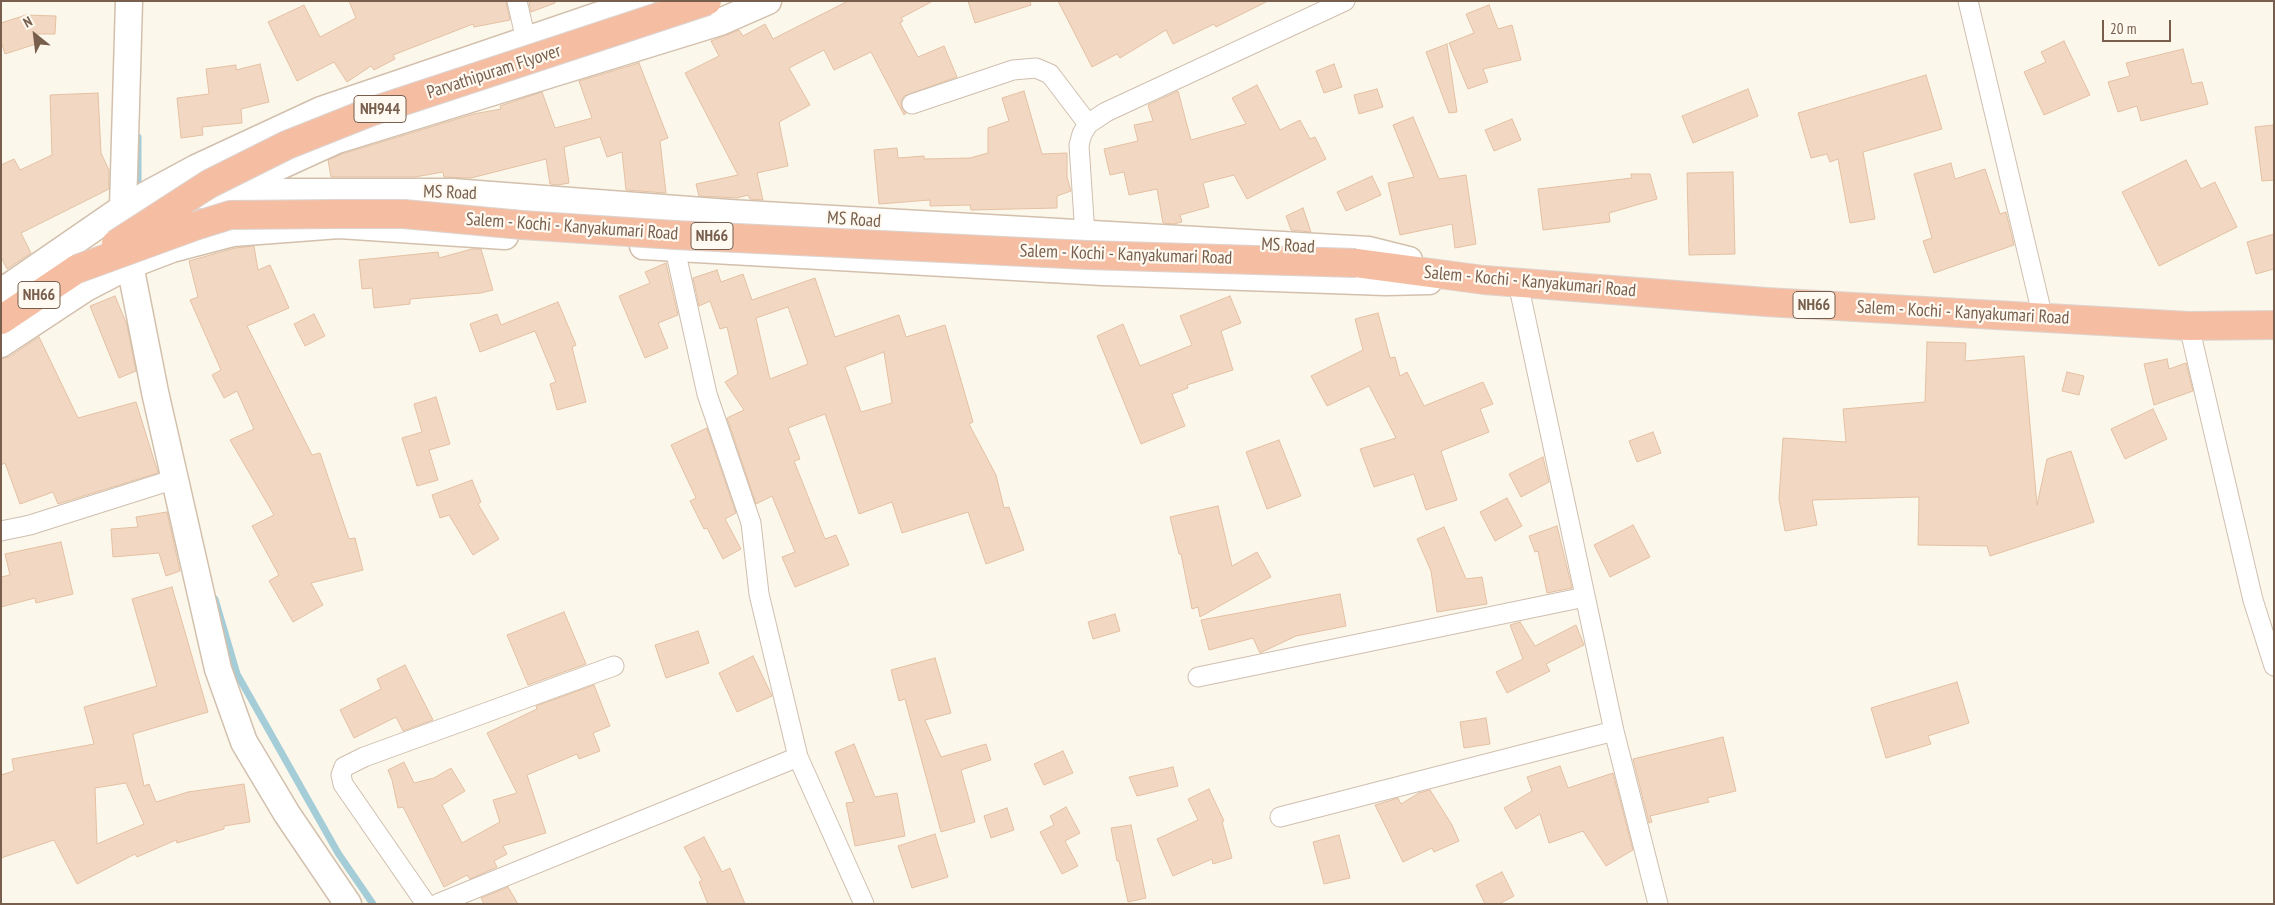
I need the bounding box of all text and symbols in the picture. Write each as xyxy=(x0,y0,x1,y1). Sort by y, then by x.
north arrow xyxy=(10,10,60,60)
scale bar xyxy=(2105,10,2174,42)
text: N xyxy=(20,12,35,32)
text: 20 m xyxy=(2110,19,2136,38)
street label: Parvathipuram Flyover xyxy=(424,40,564,104)
road number: NH944 xyxy=(354,96,406,122)
street label: MS Road xyxy=(423,181,477,205)
street label: MS Road xyxy=(826,207,882,233)
street label: Salem - Kochi - Kanyakumari Road xyxy=(465,209,679,245)
road number: NH66 xyxy=(691,222,733,250)
street label: MS Road xyxy=(1261,234,1315,258)
street label: Salem - Kochi - Kanyakumari Road xyxy=(1019,240,1233,270)
street label: Salem - Kochi - Kanyakumari Road xyxy=(1423,262,1637,302)
road number: NH66 xyxy=(18,282,60,308)
road number: NH66 xyxy=(1793,292,1835,318)
street label: Salem - Kochi - Kanyakumari Road xyxy=(1856,297,2070,329)

